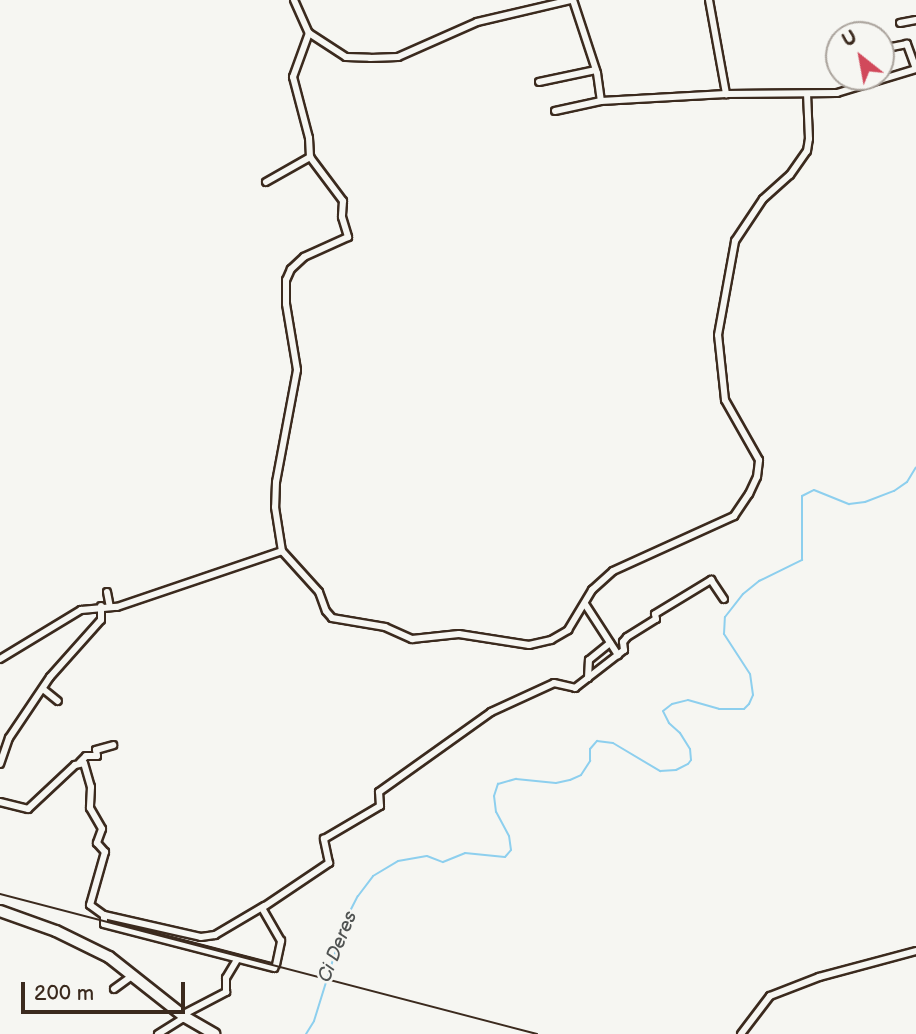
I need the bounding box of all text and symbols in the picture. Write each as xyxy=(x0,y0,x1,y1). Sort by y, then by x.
north arrow xyxy=(825,21,895,91)
text: U xyxy=(838,26,862,53)
water label: Ci Deres xyxy=(313,908,363,986)
scale bar xyxy=(24,968,189,1012)
text: 200 m xyxy=(34,981,94,1006)

